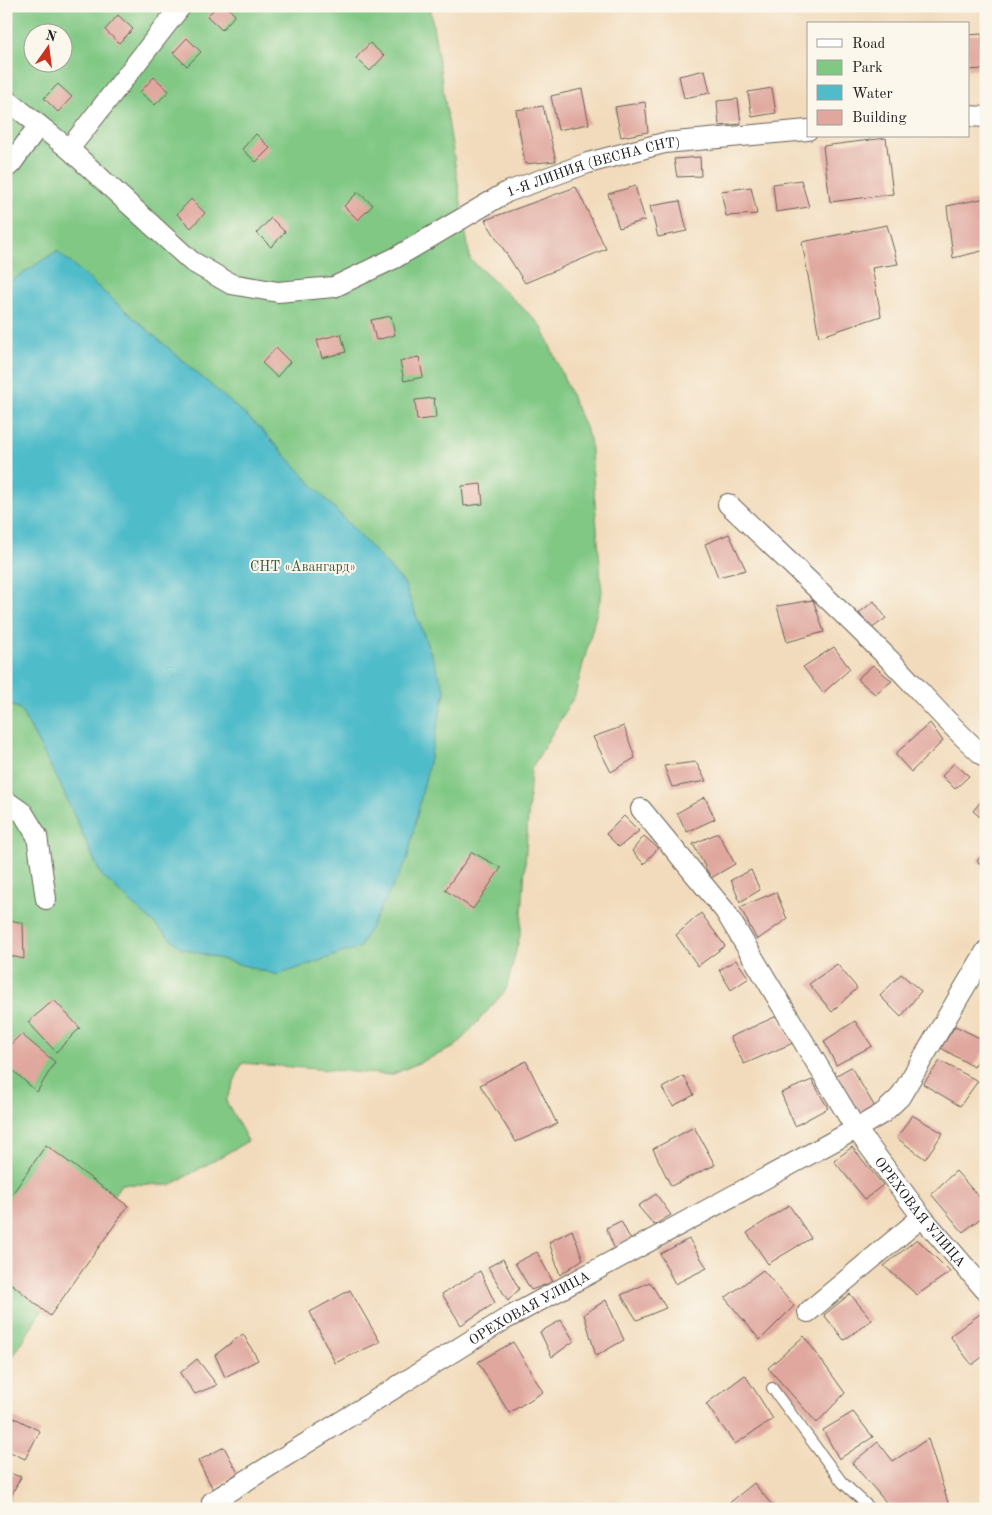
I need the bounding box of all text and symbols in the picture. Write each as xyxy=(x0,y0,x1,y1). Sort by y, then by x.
north arrow xyxy=(22,22,72,72)
legend xyxy=(807,22,970,138)
text: N xyxy=(44,28,58,45)
text: Road xyxy=(852,37,886,52)
text: Park xyxy=(852,61,883,76)
text: Water xyxy=(852,87,893,102)
text: Building xyxy=(852,111,907,126)
street label: 1-Я ЛИНИЯ (ВЕСНА СНТ) xyxy=(505,136,681,200)
park label: СНТ «Авангард» xyxy=(250,560,356,574)
street label: ОРЕХОВАЯ УЛИЦА xyxy=(872,1155,968,1270)
street label: ОРЕХОВАЯ УЛИЦА xyxy=(467,1269,593,1348)

